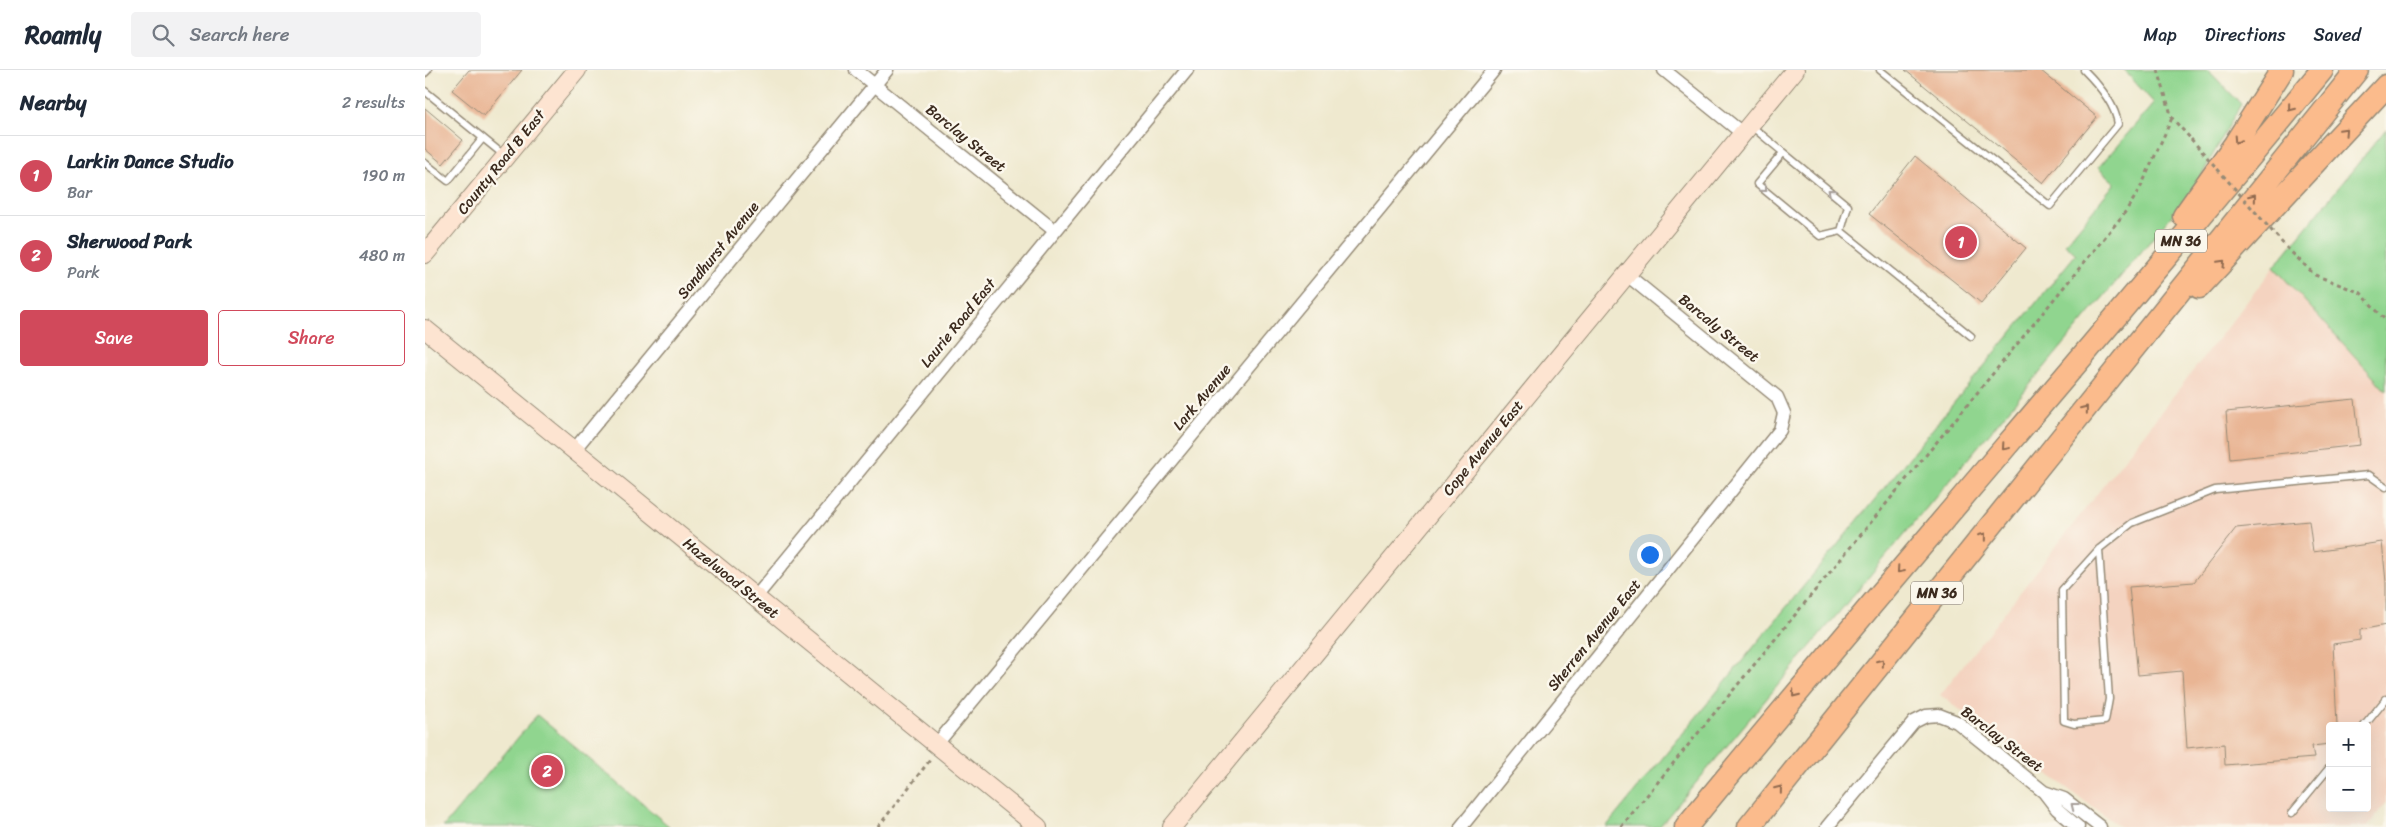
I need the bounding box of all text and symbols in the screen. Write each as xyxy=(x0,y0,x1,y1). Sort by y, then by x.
search box xyxy=(131,12,481,57)
text: Roamly xyxy=(25,14,101,56)
text: Search here xyxy=(189,18,289,51)
text: Map xyxy=(2144,19,2177,51)
text: Directions xyxy=(2205,19,2286,51)
text: Saved xyxy=(2314,19,2361,51)
icon: search xyxy=(149,21,177,49)
text: Nearby xyxy=(20,84,86,122)
text: 2 results xyxy=(342,88,405,117)
street label: Barclay Street xyxy=(920,97,1013,179)
one-way arrow xyxy=(2288,102,2296,111)
street label: County Road B East xyxy=(450,103,552,220)
one-way arrow xyxy=(2338,128,2347,137)
one-way arrow xyxy=(2234,135,2243,144)
text: Larkin Dance Studio xyxy=(67,145,234,178)
text: 1 xyxy=(33,161,39,190)
text: 190 m xyxy=(362,161,405,190)
text: Bar xyxy=(67,178,92,207)
one-way arrow xyxy=(1759,184,1768,193)
one-way arrow xyxy=(1828,189,1837,197)
one-way arrow xyxy=(2248,194,2257,203)
street label: Sandhurst Avenue xyxy=(670,195,766,305)
pin: 1 xyxy=(1945,223,1977,261)
text: Sherwood Park xyxy=(67,225,193,258)
road number: MN 36 xyxy=(2155,230,2207,252)
text: 2 xyxy=(31,241,41,270)
text: 480 m xyxy=(359,241,405,270)
text: Park xyxy=(67,258,100,287)
one-way arrow xyxy=(2216,260,2225,269)
street label: Laurie Road East xyxy=(914,272,1003,374)
street label: Barcaly Street xyxy=(1673,287,1766,369)
button: Save xyxy=(20,310,208,366)
button: Share xyxy=(218,310,405,366)
street label: Lark Avenue xyxy=(1166,357,1238,436)
street label: Cope Avenue East xyxy=(1436,394,1530,502)
one-way arrow xyxy=(2079,406,2087,415)
one-way arrow xyxy=(2003,441,2011,450)
street label: Hazelwood Street xyxy=(677,531,785,626)
one-way arrow xyxy=(1977,533,1985,542)
your location xyxy=(1637,542,1663,568)
one-way arrow xyxy=(1896,565,1905,574)
street label: Sherren Avenue East xyxy=(1540,573,1648,697)
road number: MN 36 xyxy=(1911,582,1963,604)
one-way arrow xyxy=(1875,659,1884,668)
one-way arrow xyxy=(1791,689,1800,698)
street label: Barclay Street xyxy=(1955,699,2049,779)
map controls xyxy=(2326,722,2371,812)
button: + xyxy=(2326,722,2371,767)
pin: 2 xyxy=(531,752,563,790)
button: − xyxy=(2326,767,2371,812)
one-way arrow xyxy=(1774,786,1782,795)
one-way arrow xyxy=(2071,804,2080,812)

